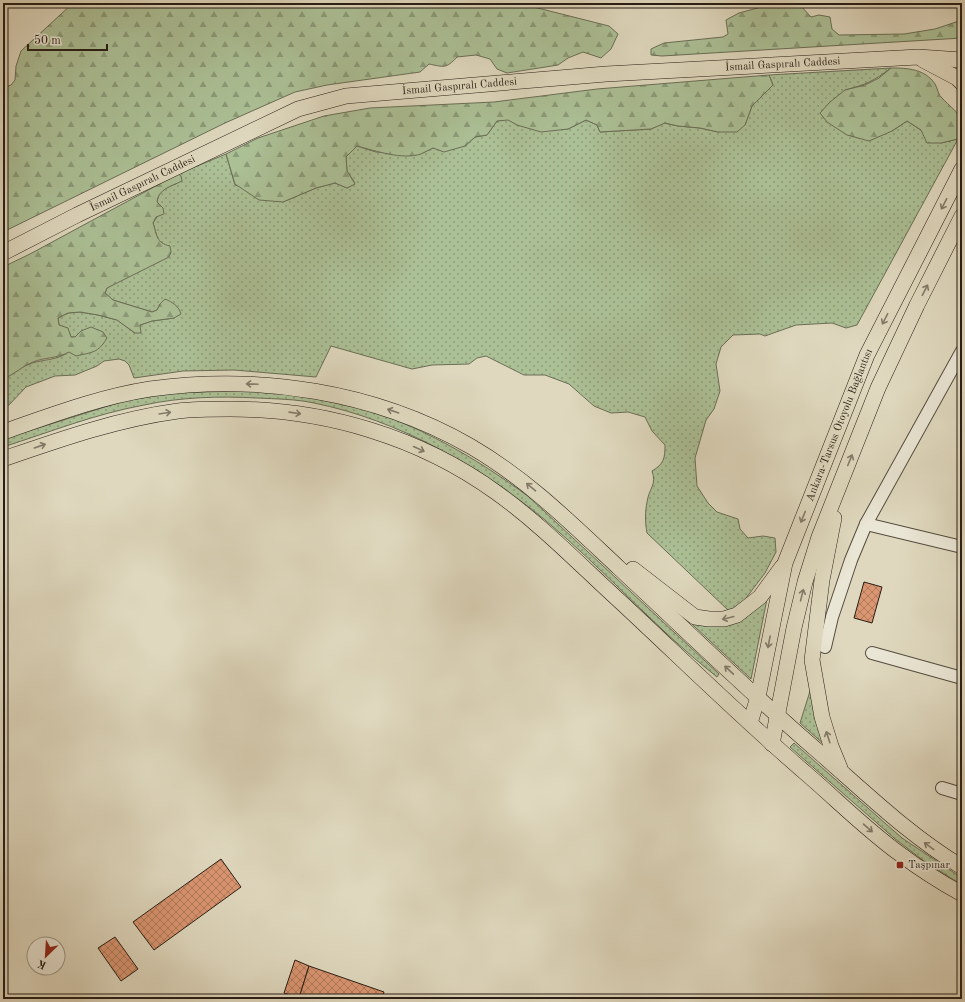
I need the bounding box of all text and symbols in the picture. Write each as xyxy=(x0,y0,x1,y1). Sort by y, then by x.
scale bar xyxy=(28,26,107,52)
text: 50 m xyxy=(34,34,61,47)
street label: İsmail Gaspıralı Caddesi xyxy=(725,56,841,73)
street label: İsmail Gaspıralı Caddesi xyxy=(401,76,518,97)
street label: İsmail Gaspıralı Caddesi xyxy=(87,154,197,213)
one-way arrow xyxy=(940,197,948,209)
one-way arrow xyxy=(922,284,929,296)
one-way arrow xyxy=(881,313,889,325)
street label: Ankara-Tarsus Otoyolu Bağlantısı xyxy=(804,347,875,503)
one-way arrow xyxy=(246,380,259,388)
one-way arrow xyxy=(388,407,400,415)
one-way arrow xyxy=(158,409,171,417)
one-way arrow xyxy=(288,409,301,417)
one-way arrow xyxy=(34,442,46,450)
one-way arrow xyxy=(413,446,425,453)
one-way arrow xyxy=(846,454,854,466)
one-way arrow xyxy=(526,483,536,492)
one-way arrow xyxy=(799,510,806,522)
one-way arrow xyxy=(798,589,806,602)
one-way arrow xyxy=(722,614,735,622)
one-way arrow xyxy=(764,635,772,648)
one-way arrow xyxy=(724,665,734,675)
one-way arrow xyxy=(824,730,831,743)
one-way arrow xyxy=(863,824,873,833)
one-way arrow xyxy=(924,842,935,850)
marker: Taşpınar xyxy=(895,860,905,870)
place label: Taşpınar xyxy=(908,860,951,871)
north arrow xyxy=(26,936,66,976)
text: K xyxy=(36,957,49,970)

